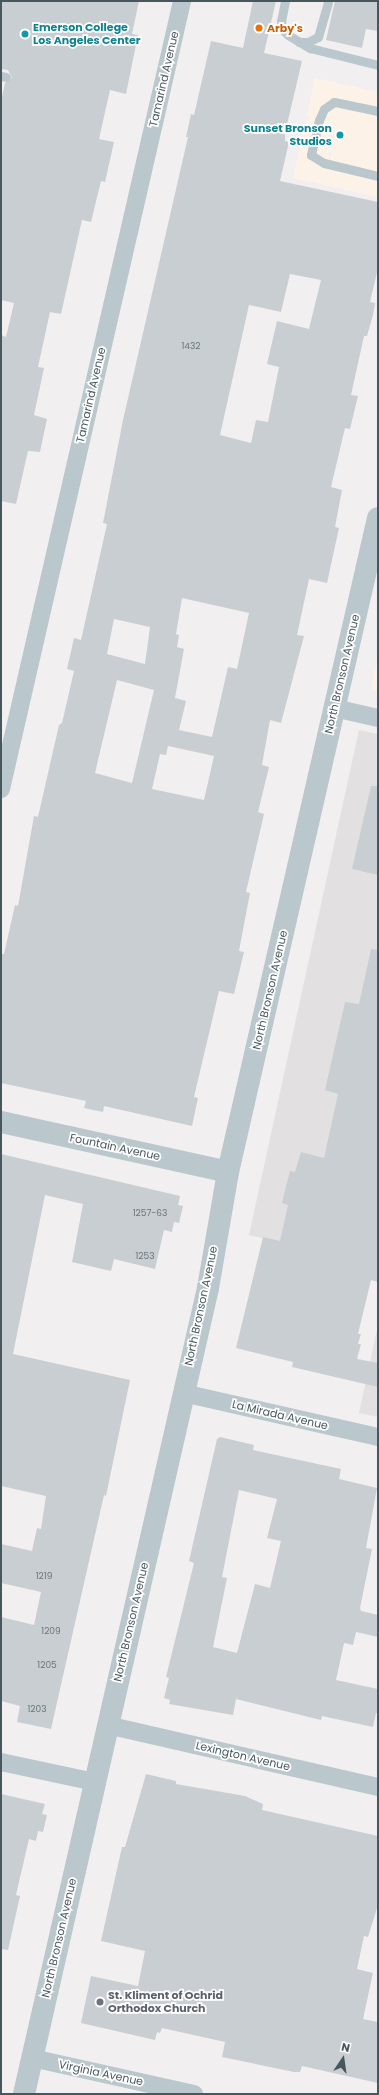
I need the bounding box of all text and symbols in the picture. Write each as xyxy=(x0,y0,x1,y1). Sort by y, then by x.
place label: Emerson College Los Angeles Center xyxy=(33,21,141,47)
place label: Arby's xyxy=(267,21,303,35)
marker: Arby's xyxy=(254,23,264,33)
marker: Emerson College Los Angeles Center xyxy=(20,29,30,39)
street label: Tamarind Avenue xyxy=(147,30,181,128)
place label: Sunset Bronson Studios xyxy=(244,122,332,148)
marker: Sunset Bronson Studios xyxy=(335,130,345,140)
house number: 1432 xyxy=(181,341,201,351)
street label: Tamarind Avenue xyxy=(74,346,108,444)
street label: North Bronson Avenue xyxy=(322,613,362,735)
street label: North Bronson Avenue xyxy=(250,929,290,1051)
street label: Fountain Avenue xyxy=(69,1131,161,1163)
house number: 1257-63 xyxy=(133,1208,167,1218)
street label: North Bronson Avenue xyxy=(182,1245,220,1367)
house number: 1253 xyxy=(135,1251,155,1261)
street label: La Mirada Avenue xyxy=(231,1398,329,1432)
street label: North Bronson Avenue xyxy=(111,1561,151,1683)
house number: 1219 xyxy=(36,1571,52,1581)
house number: 1209 xyxy=(41,1626,61,1636)
house number: 1205 xyxy=(37,1660,57,1670)
house number: 1203 xyxy=(27,1704,47,1714)
street label: Lexington Avenue xyxy=(195,1739,291,1773)
street label: North Bronson Avenue xyxy=(39,1877,79,1999)
place label: St. Kliment of Ochrid Orthodox Church xyxy=(108,1989,223,2015)
marker: St. Kliment of Ochrid Orthodox Church xyxy=(95,1997,105,2007)
north arrow xyxy=(323,2039,363,2079)
text: N xyxy=(340,2039,352,2056)
street label: Virginia Avenue xyxy=(58,2058,144,2088)

